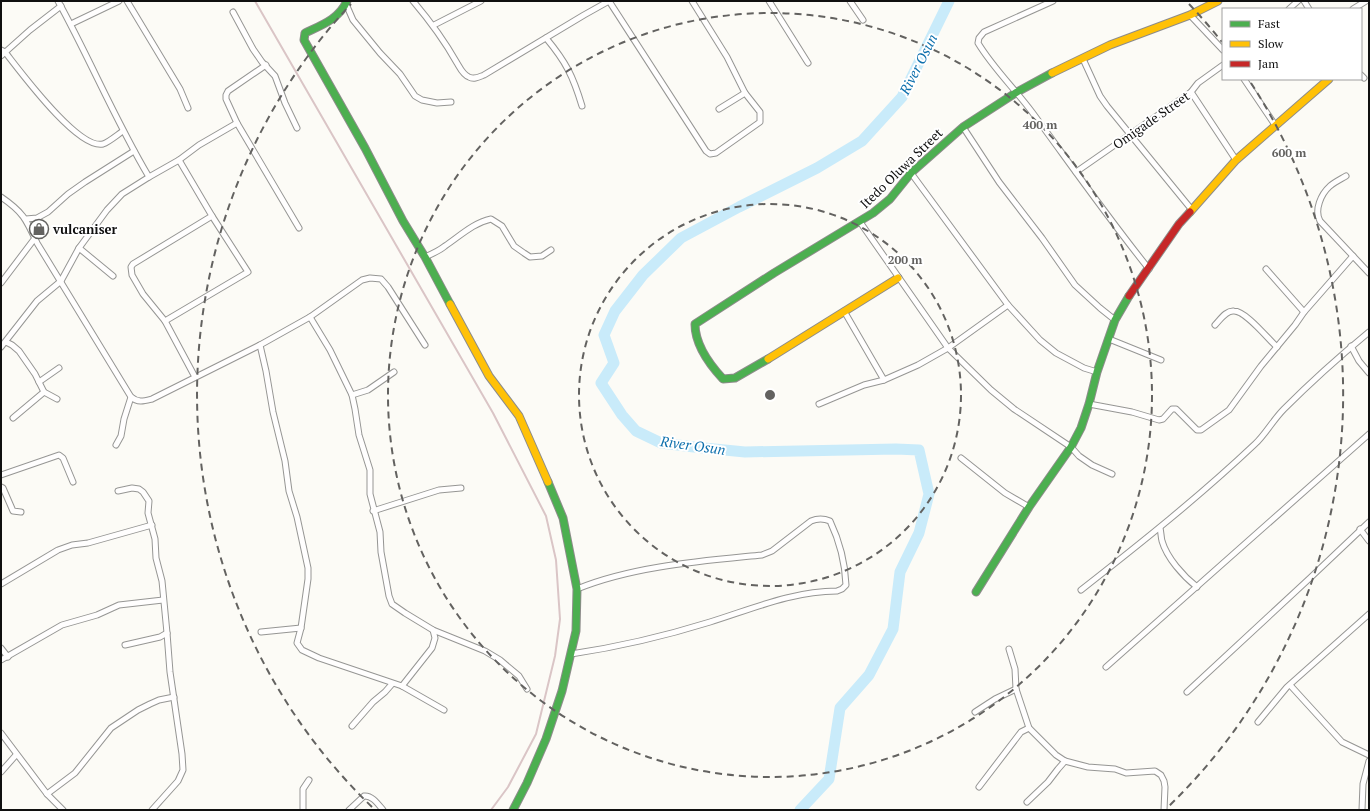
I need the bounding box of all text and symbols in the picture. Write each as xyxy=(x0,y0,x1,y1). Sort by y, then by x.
legend xyxy=(1222,8,1362,80)
text: Fast xyxy=(1258,16,1281,31)
water label: River Osun xyxy=(894,30,941,98)
text: Slow xyxy=(1258,36,1284,51)
text: Jam xyxy=(1258,56,1279,71)
street label: Omigade Street xyxy=(1109,87,1193,153)
text: 400 m xyxy=(1023,117,1057,132)
street label: Itedo Oluwa Street xyxy=(856,124,946,212)
text: 600 m xyxy=(1272,145,1306,160)
shop icon: vulcaniser xyxy=(28,218,50,240)
place label: vulcaniser xyxy=(52,220,117,238)
text: 200 m xyxy=(888,252,922,267)
centre of rings xyxy=(763,388,777,402)
water label: River Osun xyxy=(658,431,727,459)

